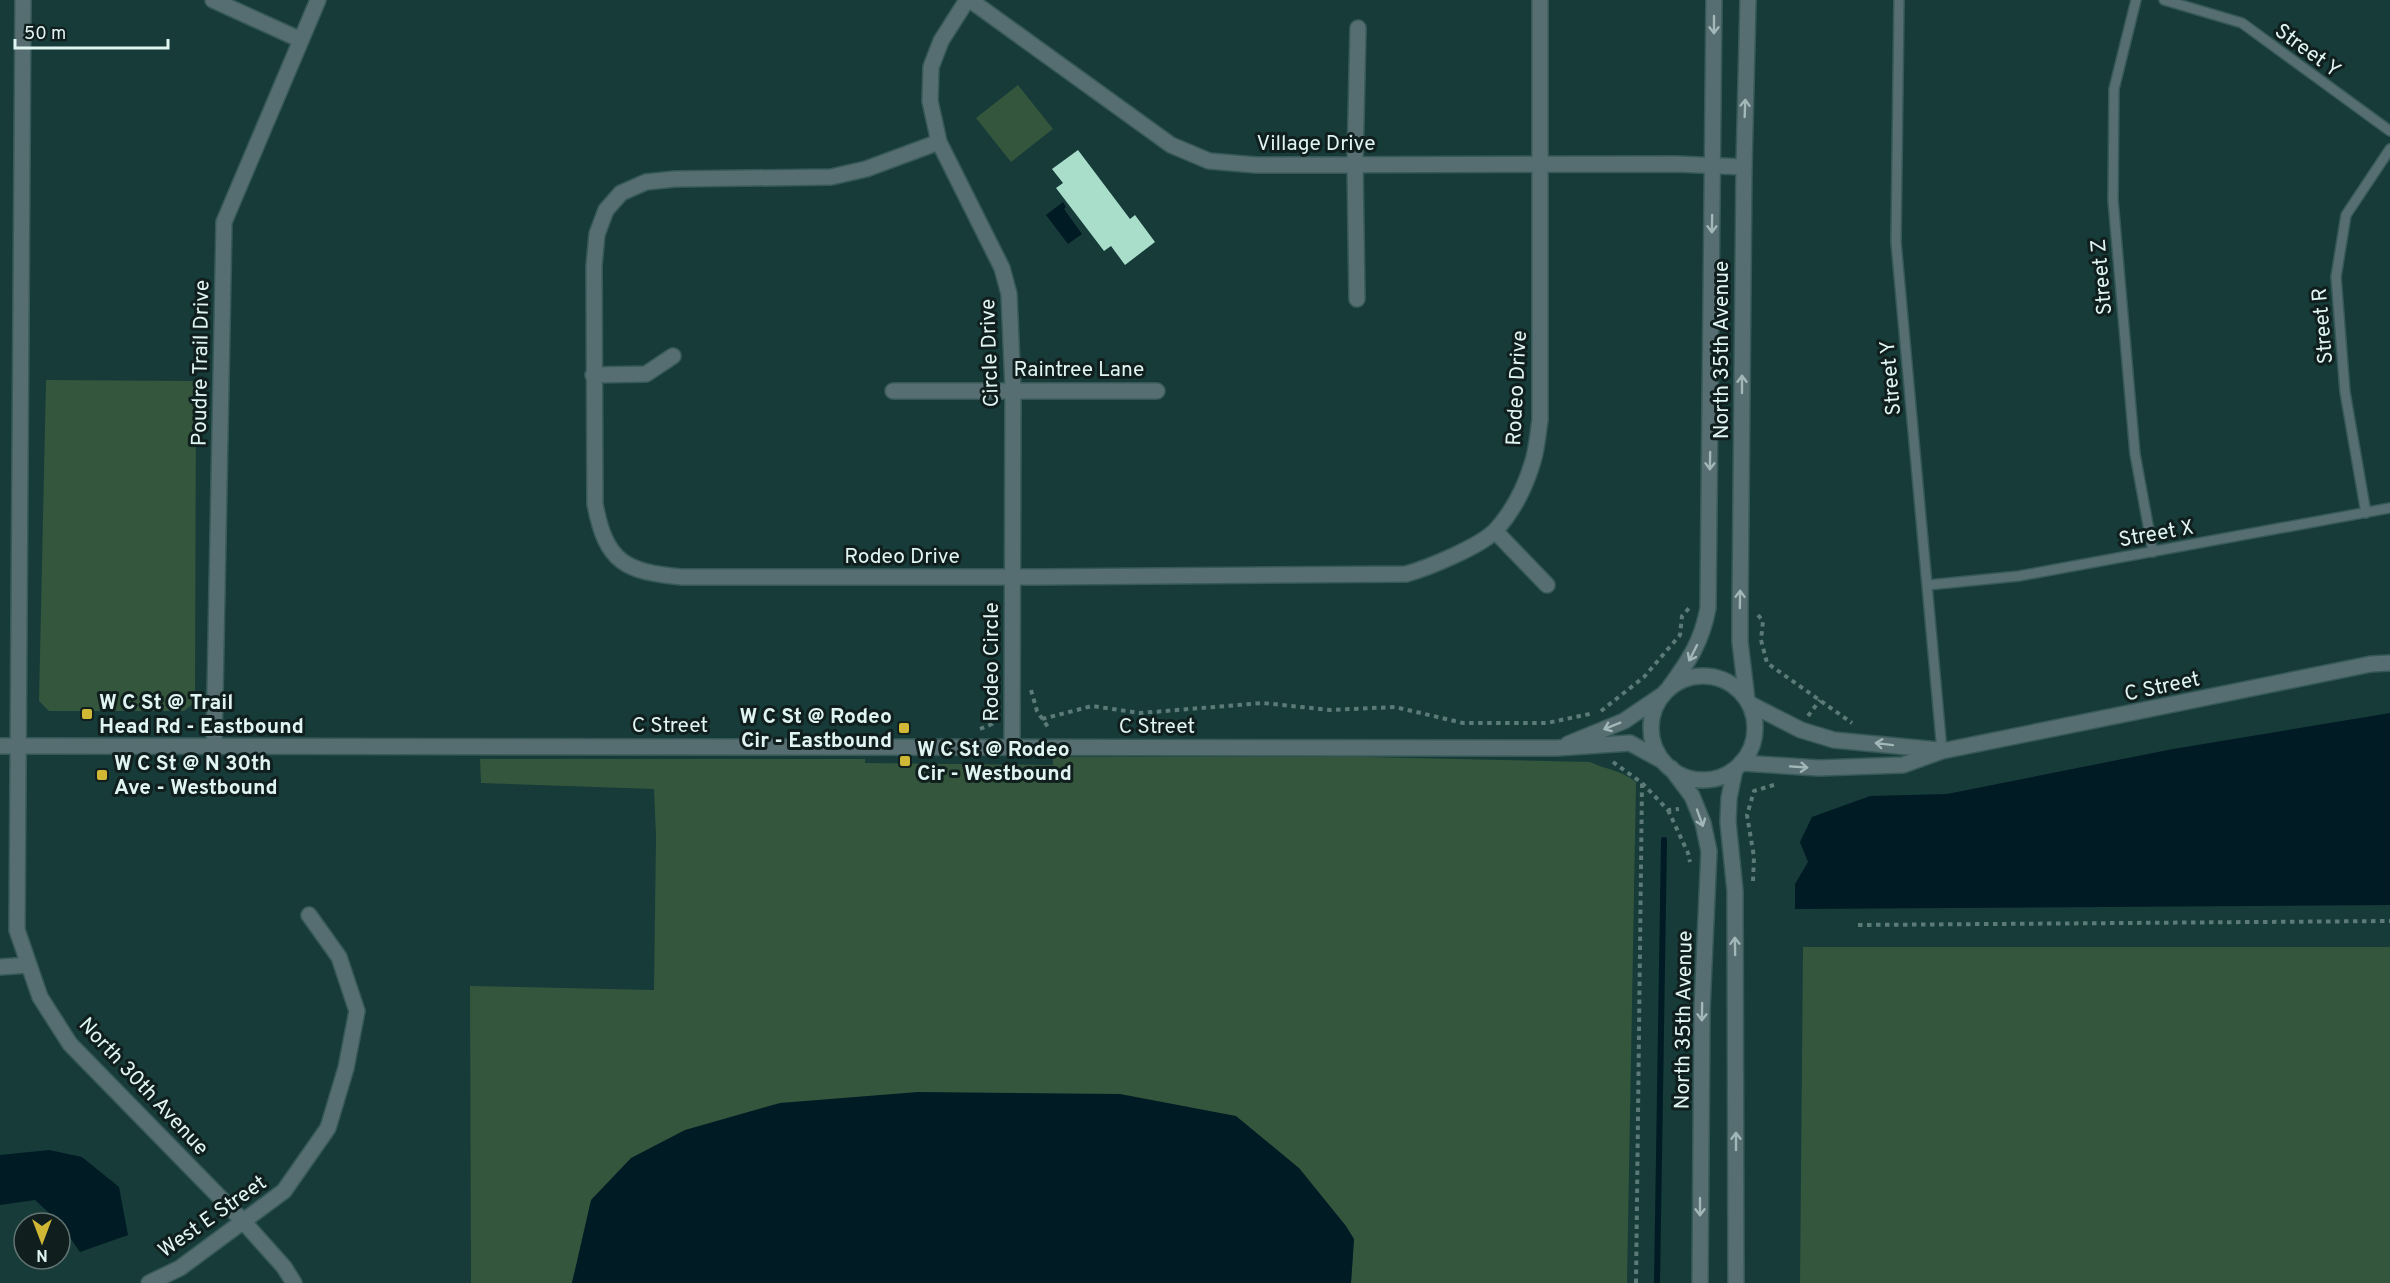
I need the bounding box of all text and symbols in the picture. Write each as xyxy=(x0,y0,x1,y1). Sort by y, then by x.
scale bar xyxy=(15,12,168,50)
one-way arrow xyxy=(1708,15,1720,35)
street label: Street Y xyxy=(2269,18,2346,84)
text: 50 m xyxy=(24,23,66,46)
one-way arrow xyxy=(1740,99,1751,119)
street label: Village Drive xyxy=(1256,131,1376,158)
one-way arrow xyxy=(1706,213,1718,233)
street label: Street Z xyxy=(2086,238,2119,316)
street label: North 35th Avenue xyxy=(1709,261,1736,439)
street label: Poudre Trail Drive xyxy=(187,280,216,446)
street label: Street R xyxy=(2307,286,2340,365)
street label: Circle Drive xyxy=(975,298,1006,408)
street label: Rodeo Drive xyxy=(1501,330,1534,446)
street label: Street Y xyxy=(1875,339,1908,417)
street label: Raintree Lane xyxy=(1014,357,1144,384)
one-way arrow xyxy=(1736,374,1748,394)
one-way arrow xyxy=(1704,450,1716,470)
street label: Street X xyxy=(2117,515,2196,554)
street label: Rodeo Drive xyxy=(844,544,960,571)
one-way arrow xyxy=(1734,590,1746,610)
street label: Rodeo Circle xyxy=(979,602,1006,722)
one-way arrow xyxy=(1686,643,1698,661)
street label: C Street xyxy=(2122,666,2202,709)
place label: W C St @ Trail Head Rd - Eastbound xyxy=(99,690,304,741)
place label: W C St @ Rodeo Cir - Eastbound xyxy=(739,704,892,755)
marker: W C St @ Trail Head Rd - Eastbound xyxy=(80,707,94,721)
street label: C Street xyxy=(632,713,708,740)
street label: C Street xyxy=(1119,714,1195,741)
marker: W C St @ Rodeo Cir - Eastbound xyxy=(897,721,911,735)
one-way arrow xyxy=(1604,721,1622,732)
place label: W C St @ Rodeo Cir - Westbound xyxy=(917,737,1072,788)
one-way arrow xyxy=(1875,738,1894,749)
place label: W C St @ N 30th Ave - Westbound xyxy=(114,751,278,802)
marker: W C St @ Rodeo Cir - Westbound xyxy=(898,754,912,768)
one-way arrow xyxy=(1789,761,1809,772)
marker: W C St @ N 30th Ave - Westbound xyxy=(95,768,109,782)
one-way arrow xyxy=(1696,809,1707,827)
street label: North 35th Avenue xyxy=(1669,930,1700,1110)
one-way arrow xyxy=(1729,936,1741,956)
one-way arrow xyxy=(1696,1001,1708,1021)
street label: North 30th Avenue xyxy=(72,1012,214,1162)
one-way arrow xyxy=(1730,1131,1742,1151)
street label: West E Street xyxy=(153,1170,272,1264)
one-way arrow xyxy=(1694,1196,1706,1216)
north arrow xyxy=(12,1211,72,1271)
text: N xyxy=(36,1244,48,1264)

